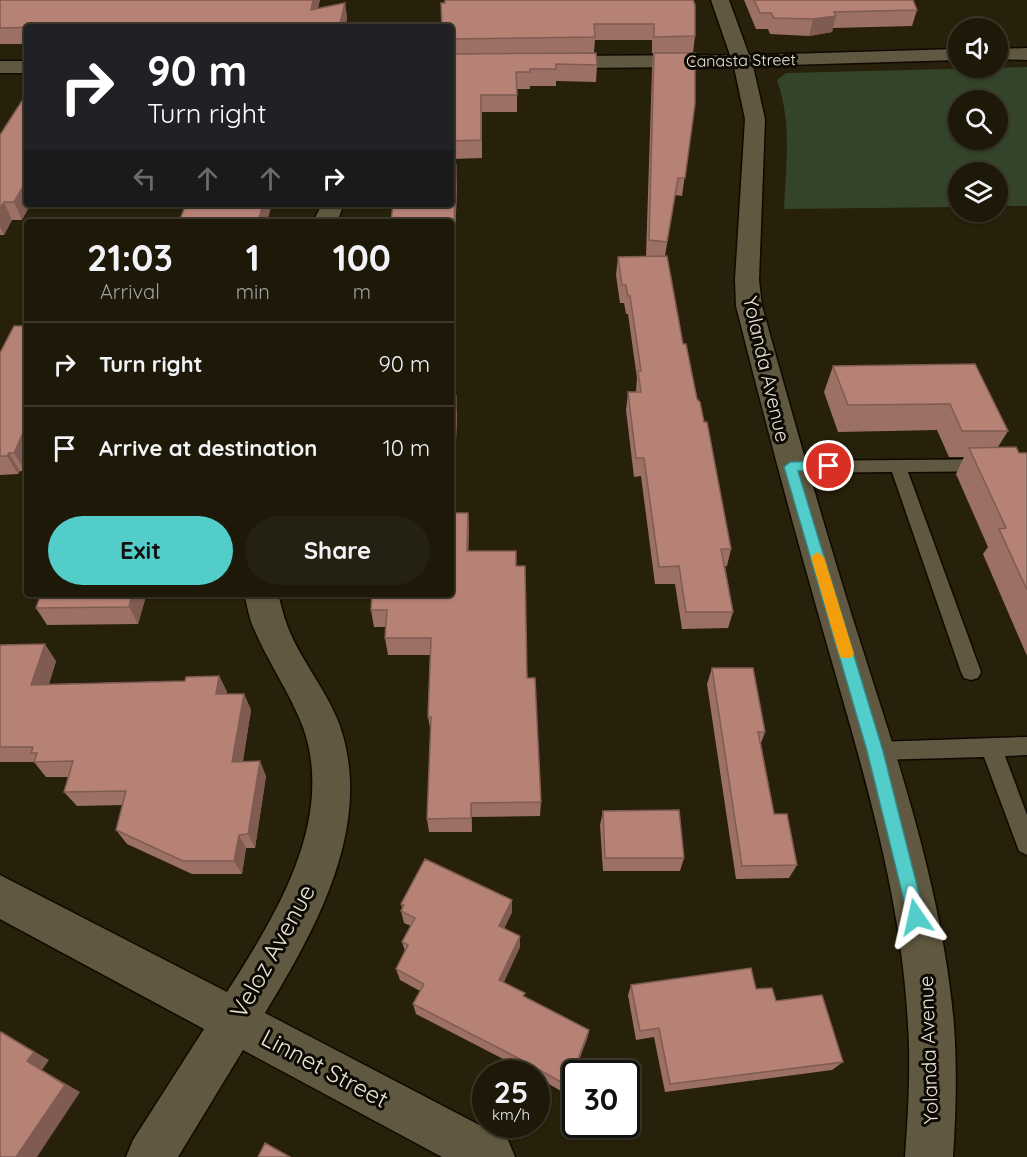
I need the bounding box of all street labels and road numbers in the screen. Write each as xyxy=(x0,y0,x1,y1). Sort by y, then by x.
street label: Canasta Street xyxy=(686,49,796,71)
street label: Yolanda Avenue xyxy=(738,294,796,444)
street label: Veloz Avenue xyxy=(223,879,321,1023)
street label: Yolanda Avenue xyxy=(913,975,943,1125)
street label: Linnet Street xyxy=(256,1022,394,1114)

